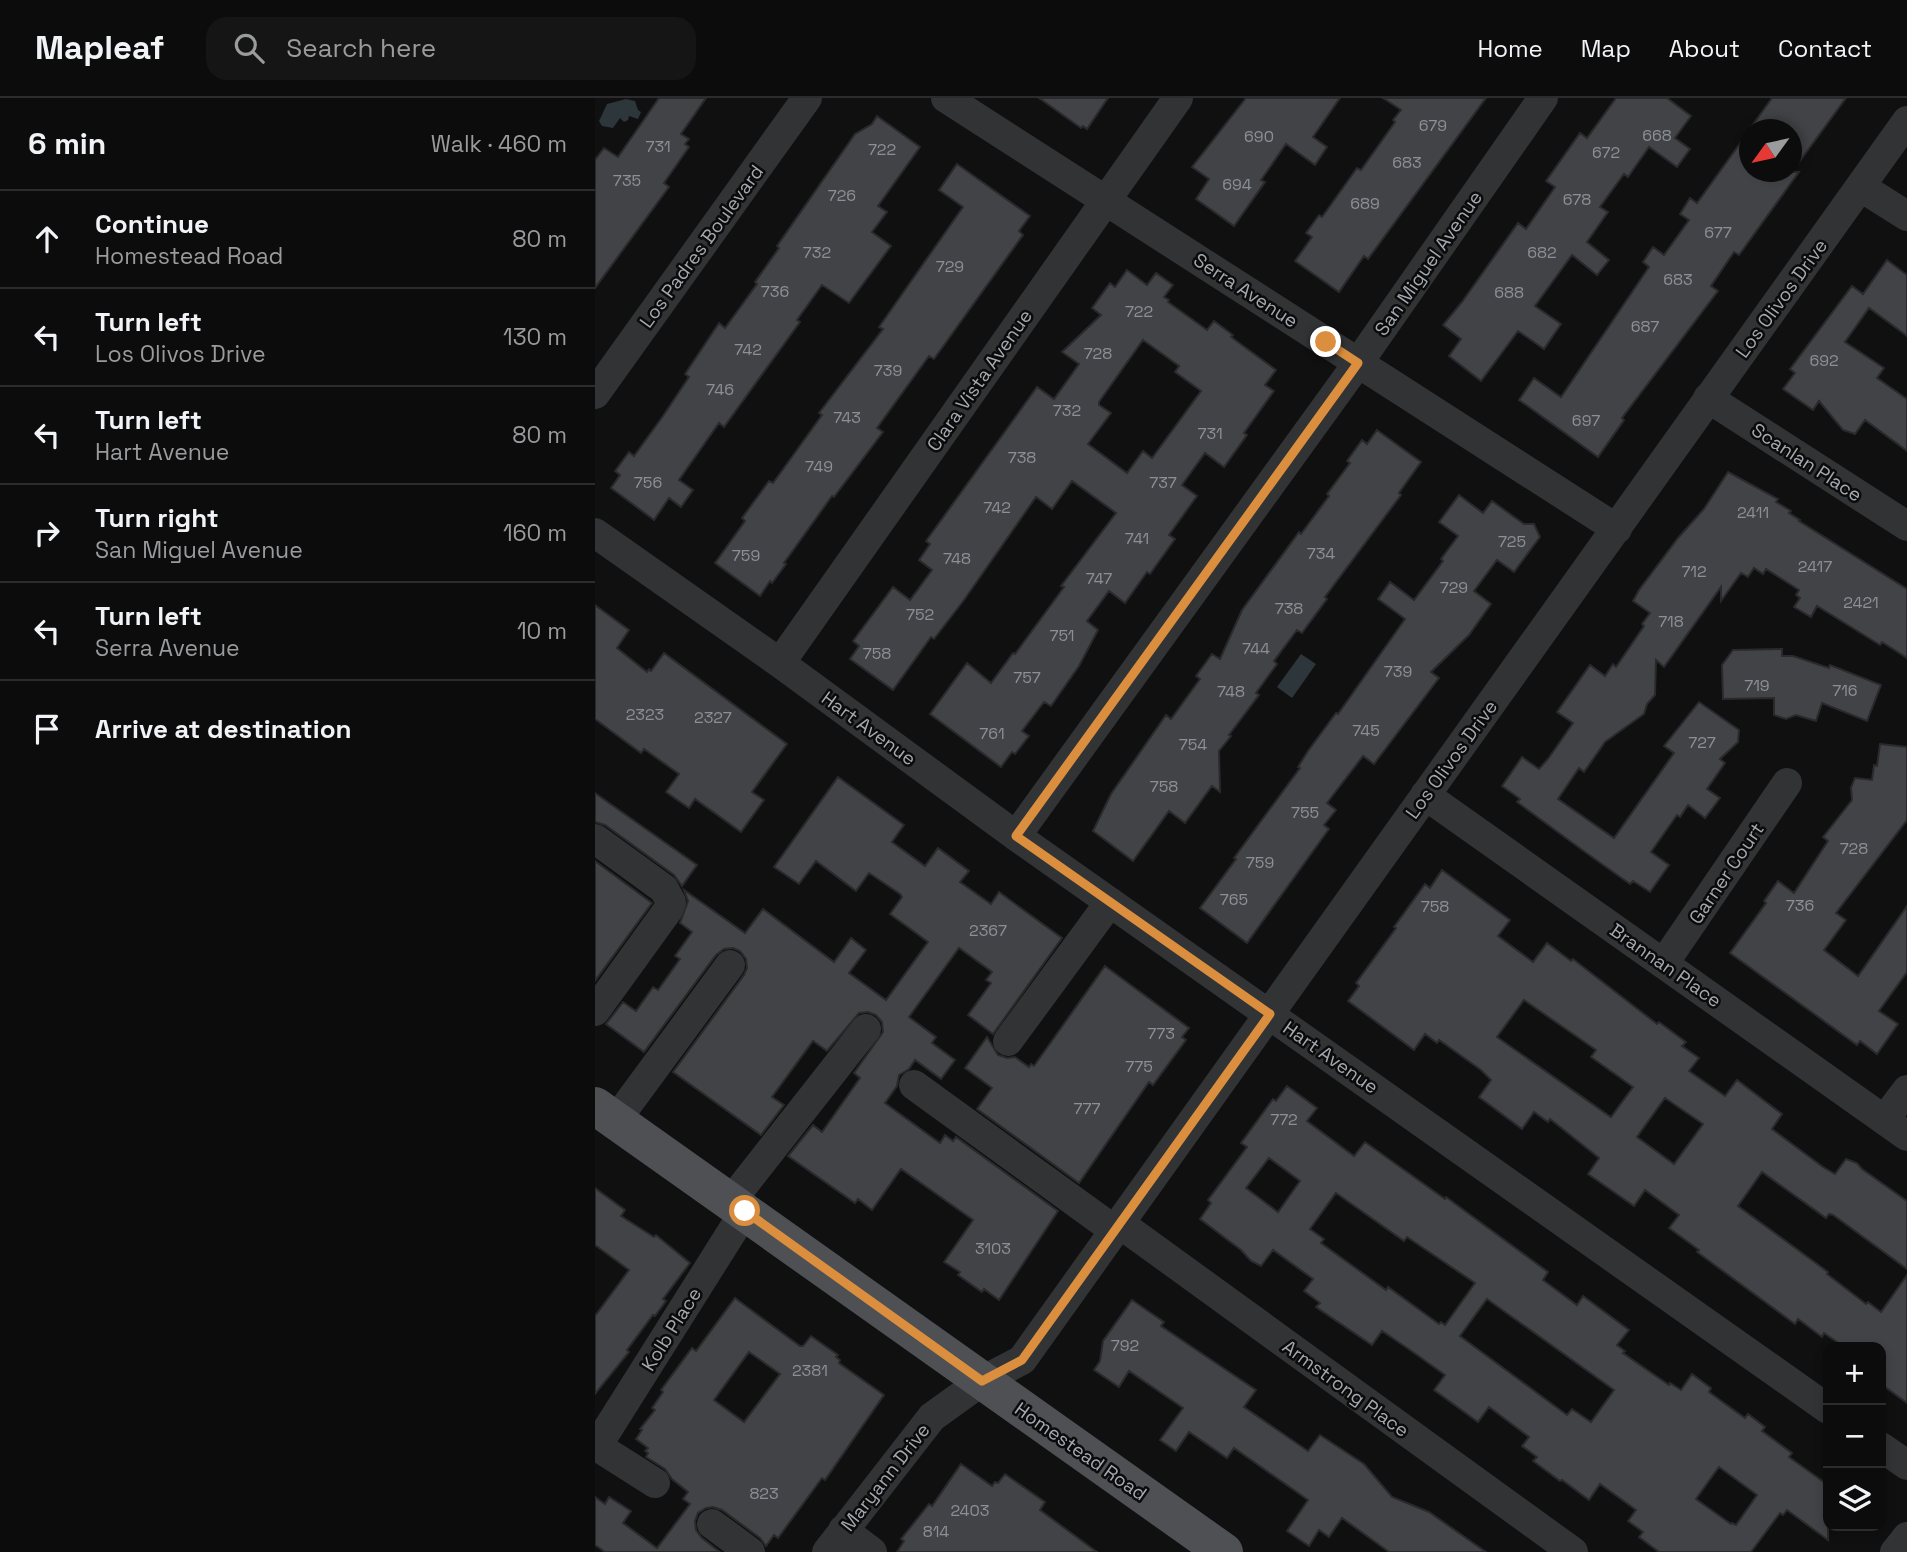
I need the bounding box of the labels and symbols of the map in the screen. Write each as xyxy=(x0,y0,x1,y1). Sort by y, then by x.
house number: 679 xyxy=(1419,115,1447,136)
north arrow xyxy=(1739,119,1802,182)
house number: 668 xyxy=(1642,125,1672,146)
house number: 690 xyxy=(1244,126,1274,147)
house number: 731 xyxy=(645,136,671,157)
house number: 722 xyxy=(868,139,896,160)
house number: 672 xyxy=(1592,142,1620,163)
house number: 683 xyxy=(1392,152,1422,173)
street label: Los Padres Boulevard xyxy=(634,160,769,333)
house number: 735 xyxy=(613,170,641,191)
house number: 694 xyxy=(1222,174,1252,195)
house number: 726 xyxy=(828,185,856,206)
street label: San Miguel Avenue xyxy=(1369,186,1488,341)
house number: 678 xyxy=(1563,189,1591,210)
house number: 689 xyxy=(1350,193,1380,214)
house number: 677 xyxy=(1704,222,1732,243)
street label: Los Olivos Drive xyxy=(1730,234,1833,363)
house number: 732 xyxy=(803,242,831,263)
house number: 682 xyxy=(1527,242,1557,263)
street label: Serra Avenue xyxy=(1189,247,1303,333)
house number: 729 xyxy=(936,256,964,277)
house number: 683 xyxy=(1663,269,1693,290)
house number: 736 xyxy=(761,281,789,302)
house number: 688 xyxy=(1494,282,1524,303)
house number: 722 xyxy=(1125,301,1153,322)
street label: Clara Vista Avenue xyxy=(921,304,1038,456)
house number: 687 xyxy=(1631,316,1659,337)
route end xyxy=(1310,326,1341,357)
house number: 742 xyxy=(734,339,762,360)
house number: 728 xyxy=(1084,343,1112,364)
house number: 692 xyxy=(1809,350,1839,371)
house number: 739 xyxy=(874,360,902,381)
house number: 746 xyxy=(706,379,734,400)
house number: 732 xyxy=(1053,400,1081,421)
house number: 743 xyxy=(833,407,861,428)
house number: 697 xyxy=(1572,410,1600,431)
street label: Scanlan Place xyxy=(1747,417,1867,508)
house number: 731 xyxy=(1197,423,1223,444)
house number: 738 xyxy=(1008,447,1036,468)
house number: 749 xyxy=(805,456,833,477)
house number: 756 xyxy=(634,472,662,493)
house number: 737 xyxy=(1149,472,1177,493)
house number: 742 xyxy=(983,497,1011,518)
house number: 2411 xyxy=(1737,502,1769,523)
house number: 741 xyxy=(1125,528,1149,549)
house number: 725 xyxy=(1498,531,1526,552)
house number: 734 xyxy=(1307,543,1335,564)
house number: 759 xyxy=(732,545,760,566)
house number: 748 xyxy=(943,548,971,569)
house number: 2417 xyxy=(1798,556,1832,577)
house number: 712 xyxy=(1681,561,1707,582)
house number: 747 xyxy=(1086,568,1112,589)
house number: 729 xyxy=(1440,577,1468,598)
house number: 2421 xyxy=(1843,592,1879,613)
house number: 738 xyxy=(1275,598,1303,619)
house number: 752 xyxy=(906,604,934,625)
house number: 718 xyxy=(1658,611,1684,632)
house number: 751 xyxy=(1049,625,1075,646)
house number: 744 xyxy=(1242,638,1270,659)
house number: 758 xyxy=(863,643,891,664)
house number: 739 xyxy=(1384,661,1412,682)
house number: 757 xyxy=(1013,667,1041,688)
house number: 719 xyxy=(1744,675,1770,696)
house number: 716 xyxy=(1832,680,1858,701)
house number: 748 xyxy=(1217,681,1245,702)
street label: Hart Avenue xyxy=(816,686,921,771)
street label: Los Olivos Drive xyxy=(1400,695,1503,824)
house number: 2323 xyxy=(626,704,664,725)
house number: 2327 xyxy=(694,707,732,728)
house number: 745 xyxy=(1352,720,1380,741)
house number: 761 xyxy=(979,723,1005,744)
house number: 727 xyxy=(1688,732,1716,753)
house number: 754 xyxy=(1179,734,1207,755)
house number: 758 xyxy=(1150,776,1178,797)
house number: 755 xyxy=(1291,802,1319,823)
street label: Garner Court xyxy=(1683,818,1770,929)
house number: 728 xyxy=(1840,838,1868,859)
house number: 759 xyxy=(1246,852,1274,873)
house number: 765 xyxy=(1220,889,1248,910)
house number: 736 xyxy=(1786,895,1814,916)
house number: 758 xyxy=(1421,896,1449,917)
street label: Brannan Place xyxy=(1605,918,1726,1013)
house number: 2367 xyxy=(969,920,1007,941)
street label: Hart Avenue xyxy=(1278,1015,1383,1099)
house number: 773 xyxy=(1147,1023,1175,1044)
house number: 775 xyxy=(1125,1056,1153,1077)
house number: 777 xyxy=(1073,1098,1101,1119)
house number: 772 xyxy=(1270,1109,1298,1130)
route start xyxy=(729,1195,760,1226)
house number: 3103 xyxy=(975,1238,1011,1259)
street label: Kolb Place xyxy=(636,1283,707,1376)
street label: Armstrong Place xyxy=(1277,1334,1414,1443)
house number: 792 xyxy=(1111,1335,1139,1356)
house number: 2381 xyxy=(792,1360,828,1381)
street label: Homestead Road xyxy=(1010,1397,1152,1506)
street label: Maryann Drive xyxy=(835,1418,936,1537)
house number: 823 xyxy=(749,1483,779,1504)
house number: 2403 xyxy=(950,1500,990,1521)
house number: 814 xyxy=(923,1521,949,1542)

